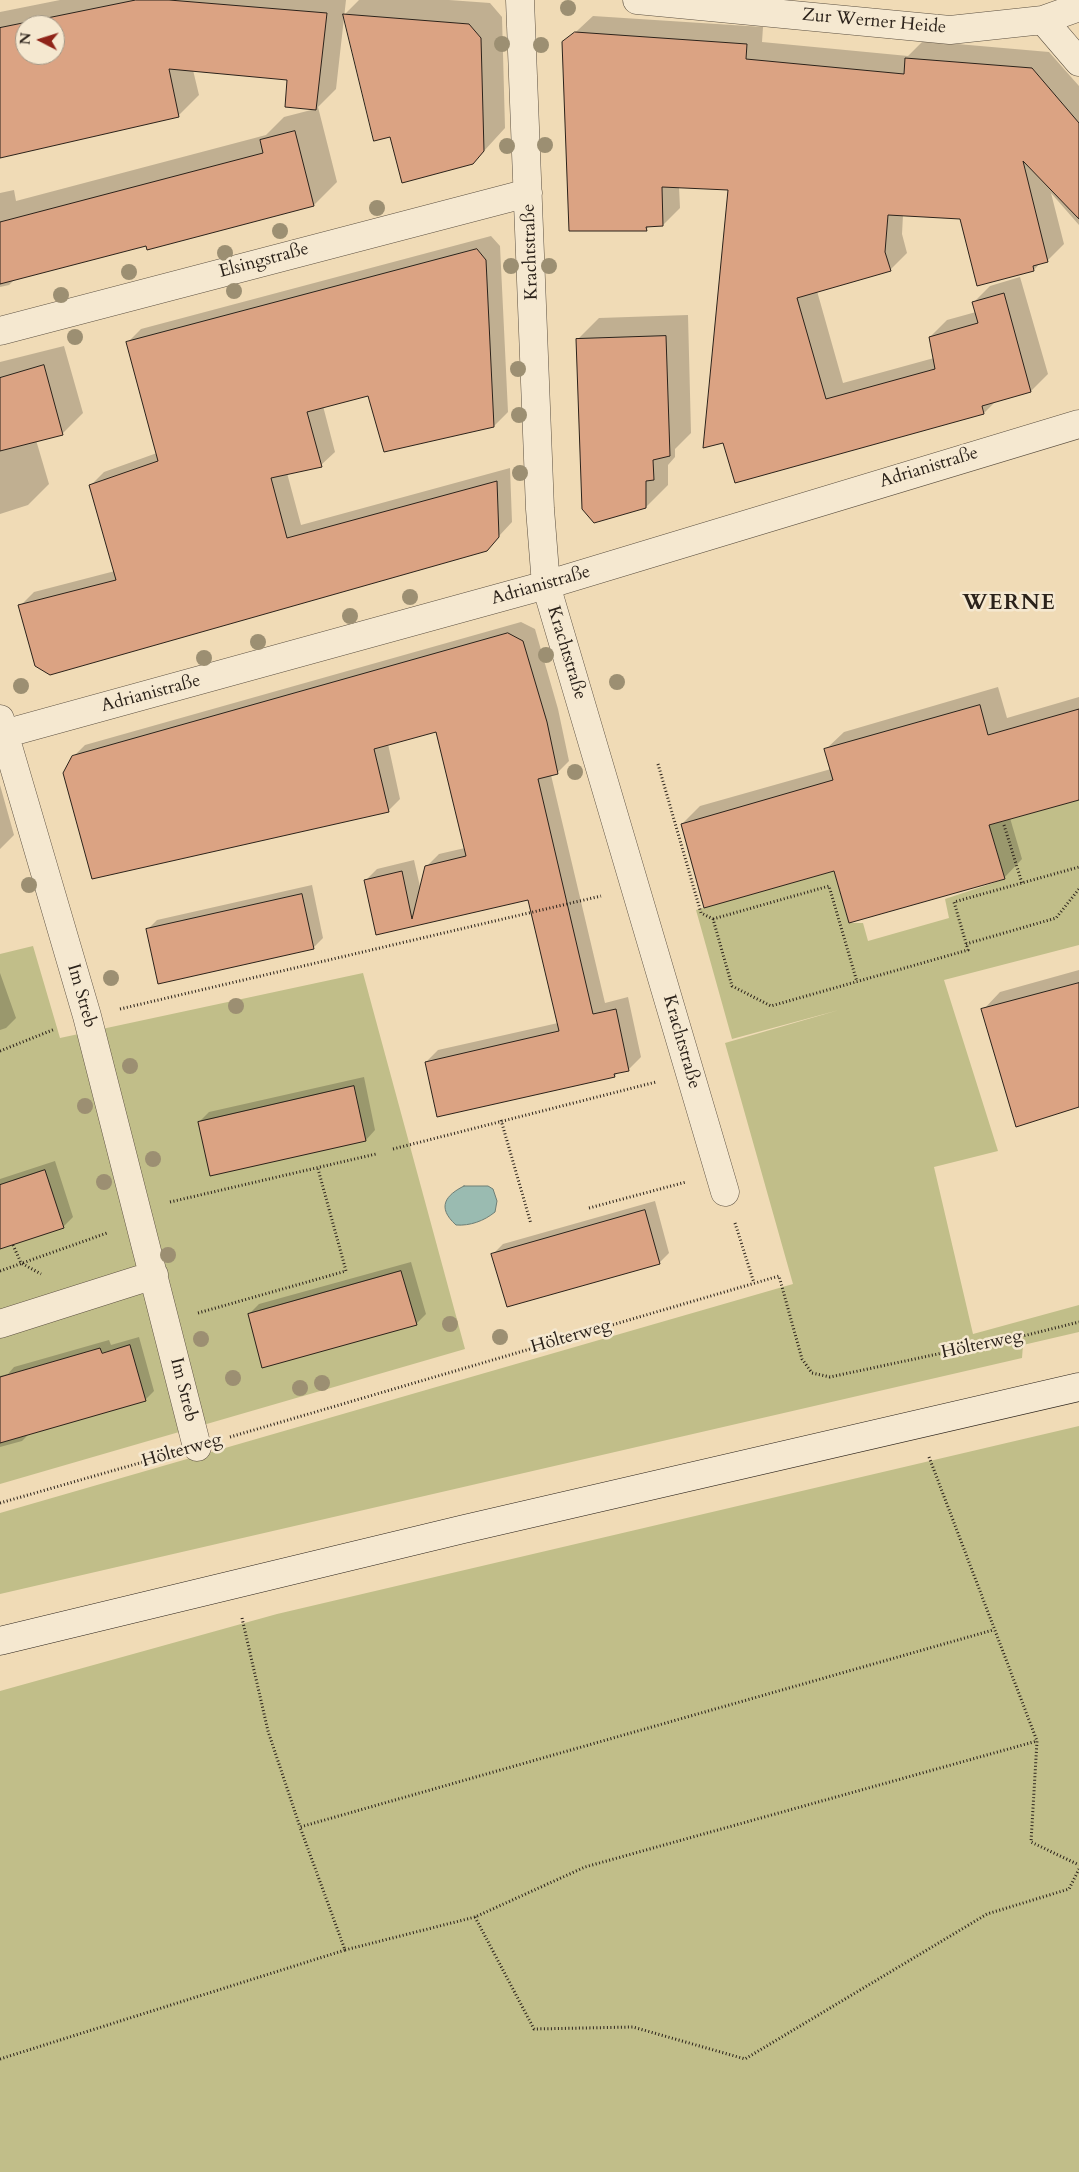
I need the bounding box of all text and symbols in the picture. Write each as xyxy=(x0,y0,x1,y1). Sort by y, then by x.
street label: Zur Werner Heide xyxy=(801,5,947,39)
north arrow xyxy=(15,15,65,65)
text: N xyxy=(16,32,36,46)
street label: Krachtstraße xyxy=(519,203,543,301)
street label: Elsingstraße xyxy=(217,239,311,283)
street label: Adrianistraße xyxy=(877,443,981,493)
street label: Adrianistraße xyxy=(489,562,593,610)
district label: WERNE xyxy=(962,591,1056,617)
street label: Krachtstraße xyxy=(542,604,590,702)
street label: Adrianistraße xyxy=(99,670,203,718)
street label: Im Streb xyxy=(62,962,100,1030)
street label: Krachtstraße xyxy=(657,993,705,1091)
street label: Hölterweg xyxy=(528,1315,614,1359)
street label: Hölterweg xyxy=(939,1326,1025,1364)
street label: Im Streb xyxy=(165,1356,201,1424)
street label: Hölterweg xyxy=(139,1429,225,1473)

